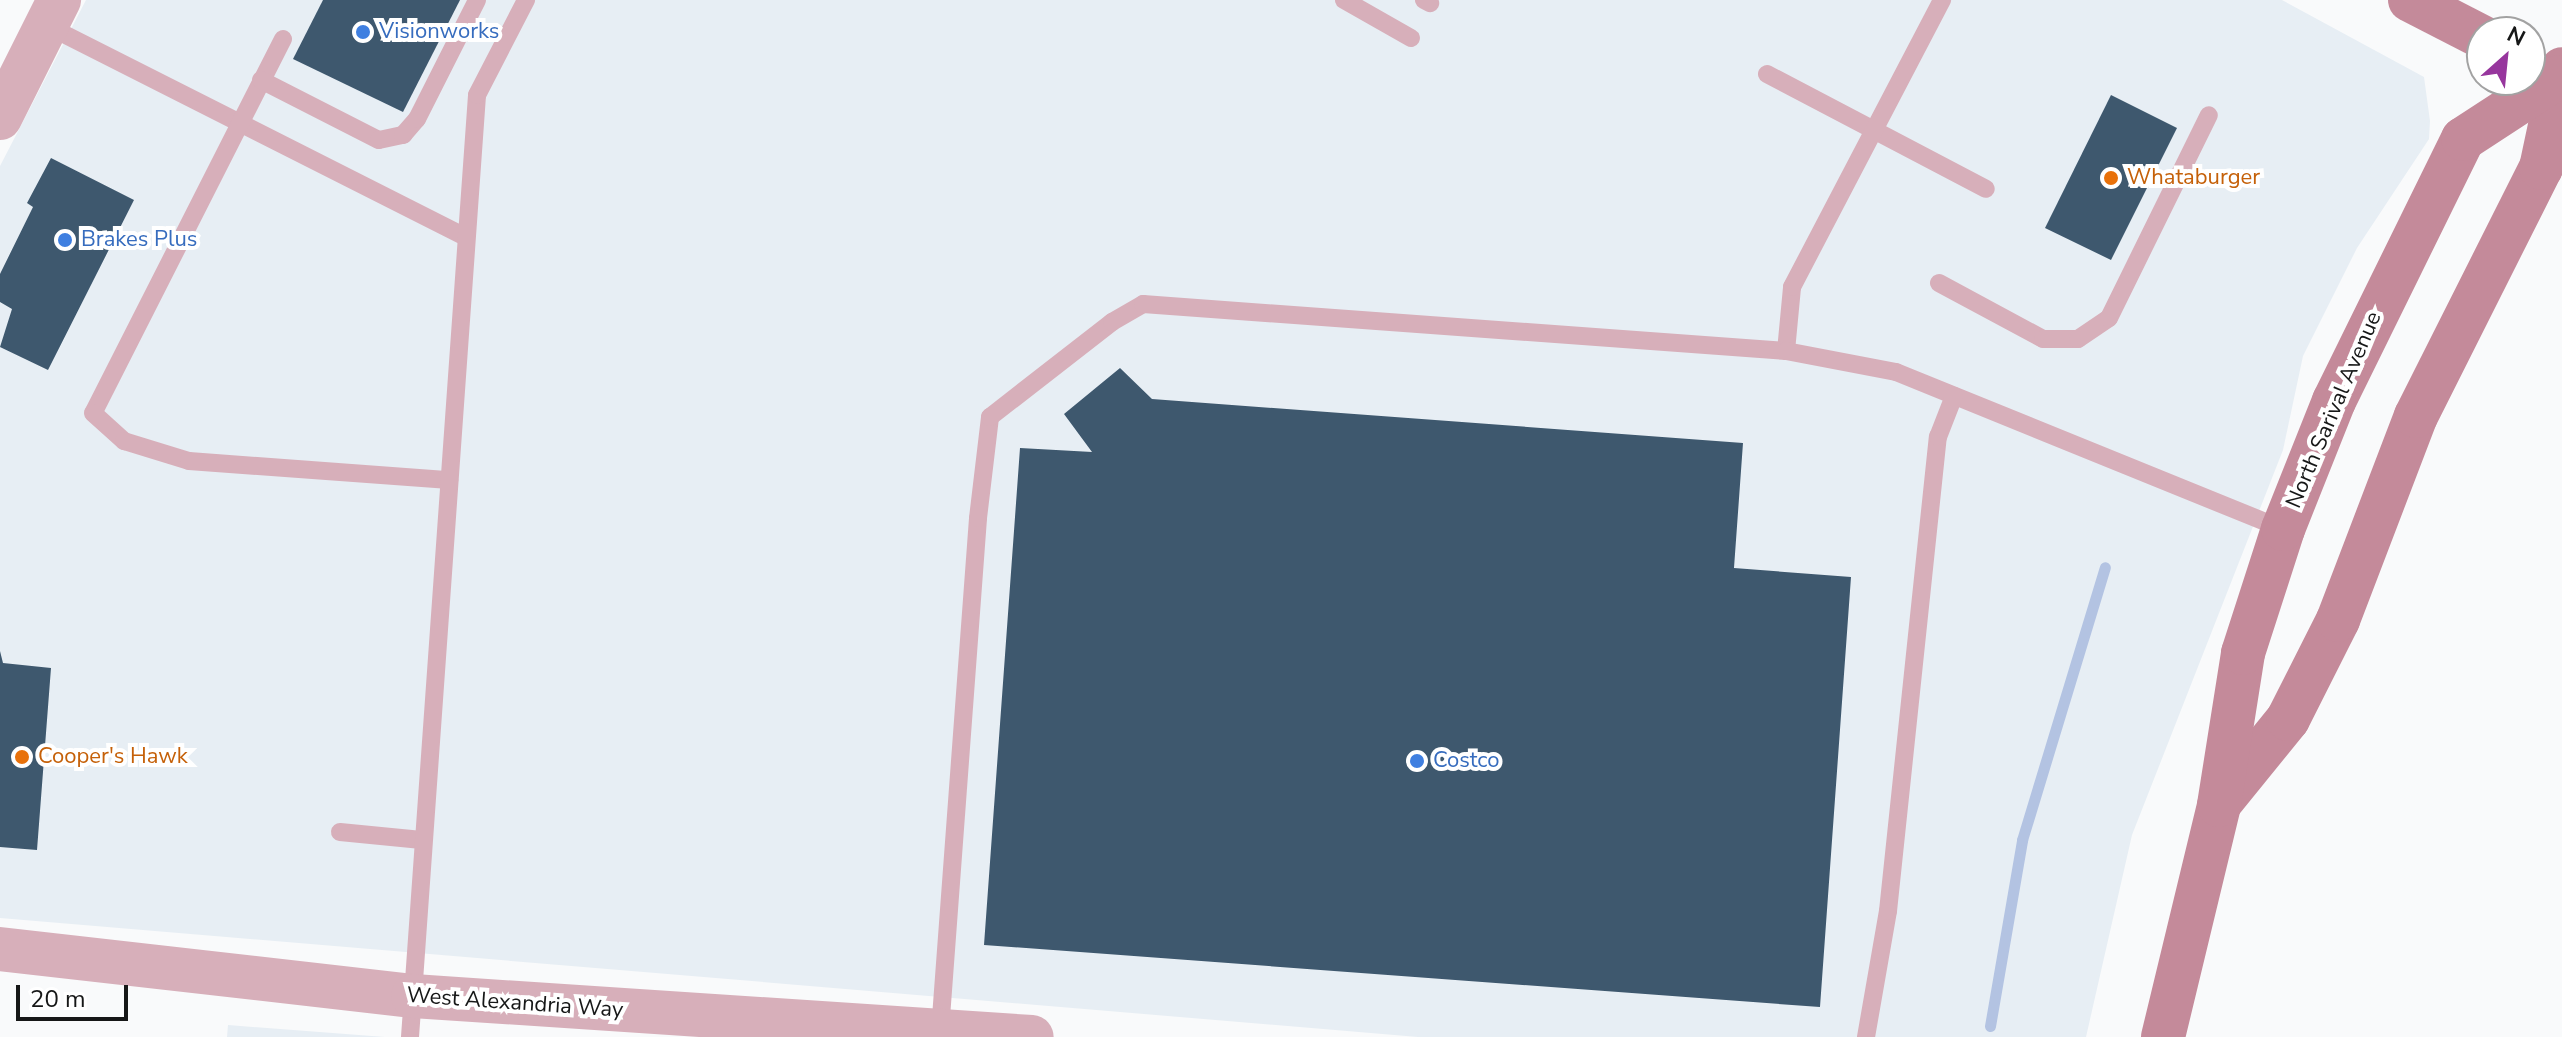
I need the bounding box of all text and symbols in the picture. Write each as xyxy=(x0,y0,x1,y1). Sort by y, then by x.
north arrow xyxy=(2466,16,2546,96)
place label: Visionworks xyxy=(379,19,499,45)
text: N xyxy=(2502,19,2530,54)
marker: Visionworks xyxy=(354,23,372,41)
place label: Whataburger xyxy=(2127,165,2260,191)
marker: Whataburger xyxy=(2102,169,2120,187)
place label: Brakes Plus xyxy=(81,227,197,253)
marker: Brakes Plus xyxy=(56,231,74,249)
street label: North Sarival Avenue xyxy=(2281,308,2387,512)
place label: Cooper's Hawk xyxy=(38,744,188,770)
marker: Cooper's Hawk xyxy=(13,748,31,766)
place label: Costco xyxy=(1433,748,1500,774)
marker: Costco xyxy=(1408,752,1426,770)
scale bar xyxy=(20,969,132,1019)
street label: West Alexandria Way xyxy=(406,982,624,1024)
text: 20 m xyxy=(30,983,86,1015)

